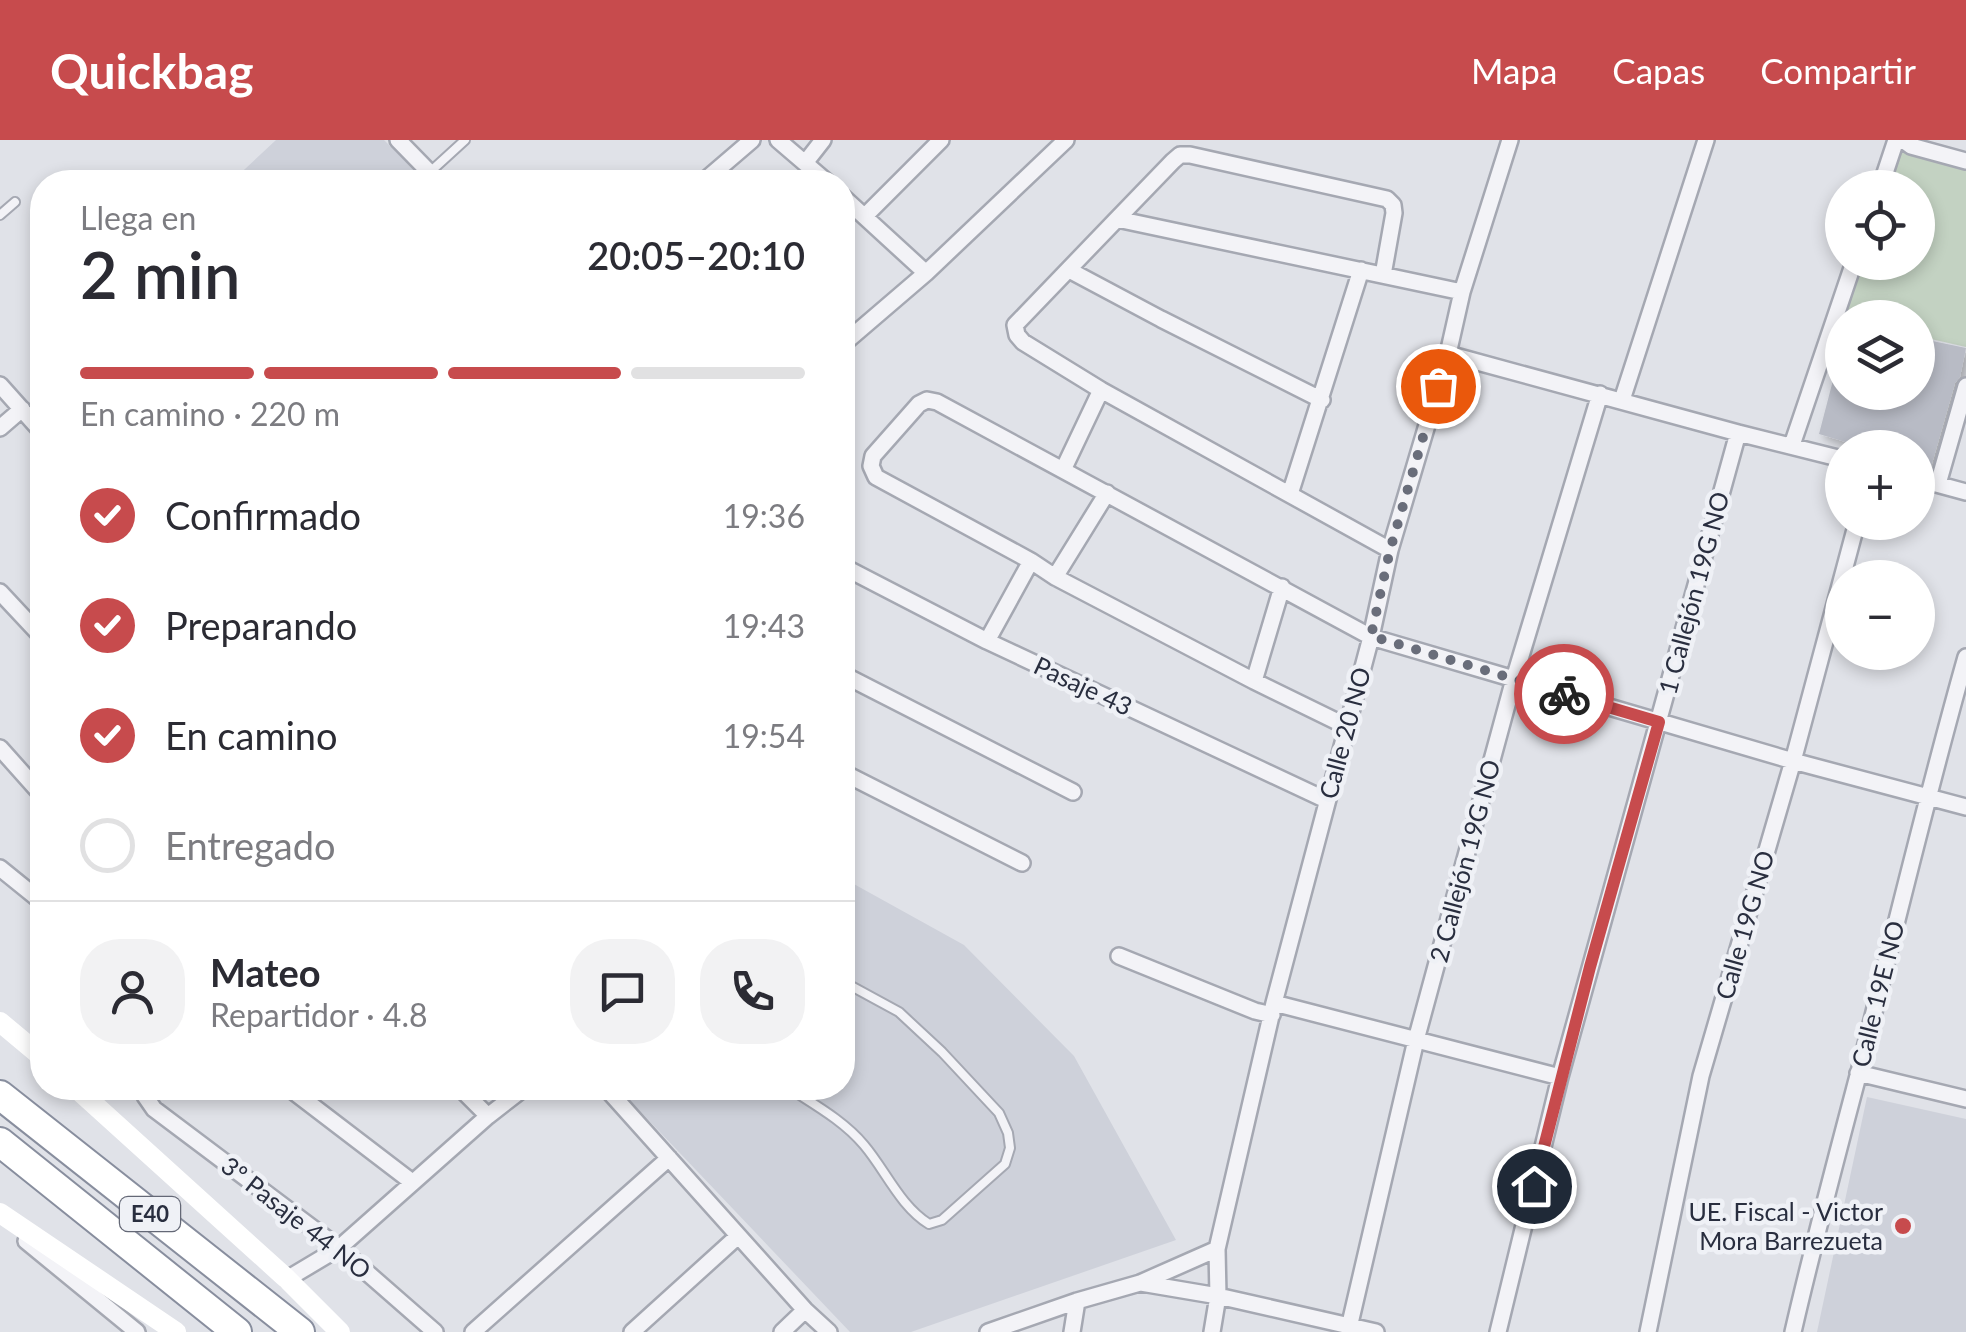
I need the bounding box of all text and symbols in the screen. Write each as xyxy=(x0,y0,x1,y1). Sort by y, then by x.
text: Quickbag xyxy=(50,42,253,99)
text: Mapa xyxy=(1471,49,1557,91)
text: Capas xyxy=(1612,49,1705,91)
text: Compartir xyxy=(1760,49,1916,91)
map controls xyxy=(1825,170,1935,670)
button: locate xyxy=(1825,170,1935,280)
text: Llega en xyxy=(80,198,196,237)
text: 20:05–20:10 xyxy=(587,232,805,278)
text: 2 min xyxy=(80,235,240,313)
button: layers xyxy=(1825,300,1935,410)
pin xyxy=(1396,344,1481,429)
icon: bag xyxy=(1411,359,1466,414)
text: En camino · 220 m xyxy=(80,394,340,433)
button: + xyxy=(1825,430,1935,540)
icon: check xyxy=(80,488,135,543)
street label: 1 Callejón 19G NO xyxy=(1652,488,1734,697)
text: Confirmado xyxy=(165,492,361,538)
text: 19:36 xyxy=(723,496,805,535)
button: − xyxy=(1825,560,1935,670)
icon: check xyxy=(80,598,135,653)
text: Preparando xyxy=(165,602,357,648)
text: 19:43 xyxy=(723,606,805,645)
courier xyxy=(1514,644,1614,744)
street label: Pasaje 43 xyxy=(1030,649,1137,721)
street label: Calle 20 NO xyxy=(1312,664,1376,802)
icon: bike xyxy=(1537,667,1592,722)
icon: check xyxy=(80,708,135,763)
text: En camino xyxy=(165,712,338,758)
text: 19:54 xyxy=(723,716,805,755)
street label: 2 Callejón 19G NO xyxy=(1423,756,1505,965)
text: Entregado xyxy=(165,822,336,868)
street label: Calle 19G NO xyxy=(1708,847,1780,1003)
street label: Calle 19E NO xyxy=(1844,918,1910,1070)
button: person xyxy=(80,939,185,1044)
button: chat xyxy=(570,939,675,1044)
button: phone xyxy=(700,939,805,1044)
text: Mateo xyxy=(210,949,321,995)
text: Repartidor · 4.8 xyxy=(210,995,428,1034)
pin xyxy=(1492,1144,1577,1229)
street label: 3º Pasaje 44 NO xyxy=(216,1150,377,1285)
icon: home xyxy=(1507,1159,1562,1214)
place label: UE. Fiscal - Victor Mora Barrezueta xyxy=(1688,1196,1883,1255)
road number: E40 xyxy=(120,1197,180,1231)
marker: UE. Fiscal - Victor Mora Barrezueta xyxy=(1892,1215,1914,1237)

